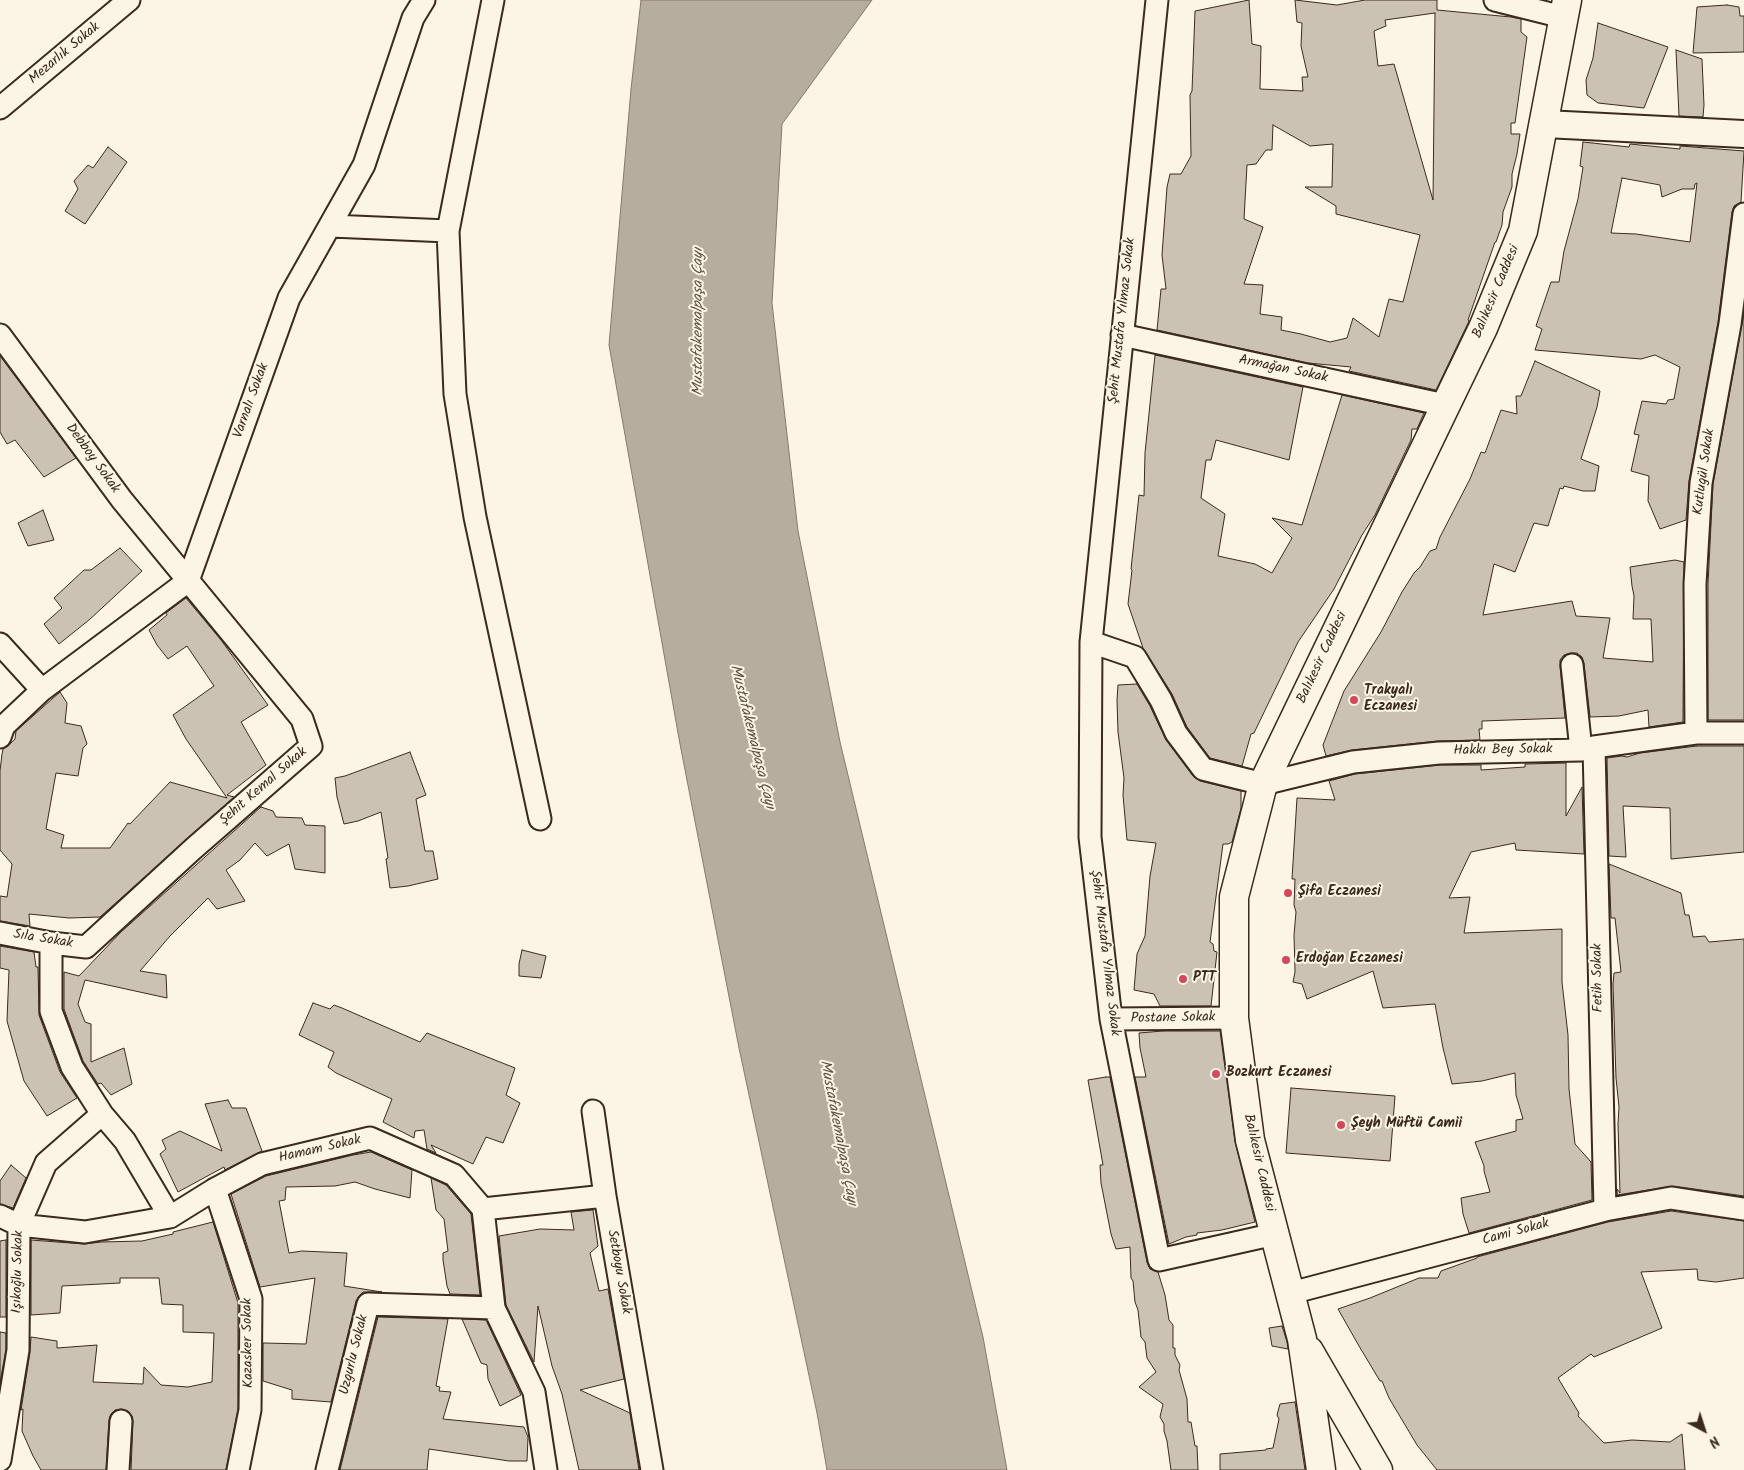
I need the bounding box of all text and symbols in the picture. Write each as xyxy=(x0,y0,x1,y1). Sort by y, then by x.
street label: Mezarlık Sokak xyxy=(26,19,104,89)
street label: Şehit Mustafa Yılmaz Sokak xyxy=(1106,237,1140,405)
street label: Balıkesir Caddesi xyxy=(1470,243,1524,341)
water label: Mustafakemalpaşa Çayı xyxy=(690,248,708,396)
street label: Armağan Sokak xyxy=(1237,352,1329,388)
street label: Varnalı Sokak xyxy=(231,361,273,441)
street label: Debboy Sokak xyxy=(61,421,123,497)
street label: Kutlugül Sokak xyxy=(1691,428,1719,516)
street label: Balıkesir Caddesi xyxy=(1294,609,1352,707)
water label: Mustafakemalpaşa Çayı xyxy=(724,663,778,811)
place label: Trakyalı Eczanesi xyxy=(1364,684,1417,716)
marker: Trakyalı Eczanesi xyxy=(1348,694,1360,706)
street label: Hakkı Bey Sokak xyxy=(1453,742,1553,760)
street label: Şehit Kemal Sokak xyxy=(217,744,311,830)
street label: Şehit Mustafa Yılmaz Sokak xyxy=(1085,869,1123,1037)
place label: Şifa Eczanesi xyxy=(1298,885,1381,901)
marker: Şifa Eczanesi xyxy=(1282,887,1294,899)
street label: Sıla Sokak xyxy=(12,927,74,953)
street label: Fetih Sokak xyxy=(1590,943,1608,1013)
place label: Erdoğan Eczanesi xyxy=(1296,952,1403,968)
marker: Erdoğan Eczanesi xyxy=(1280,954,1292,966)
place label: PTT xyxy=(1193,971,1216,987)
marker: PTT xyxy=(1177,973,1189,985)
street label: Postane Sokak xyxy=(1130,1010,1216,1028)
water label: Mustafakemalpaşa Çayı xyxy=(814,1059,860,1207)
place label: Bozkurt Eczanesi xyxy=(1226,1066,1332,1082)
marker: Bozkurt Eczanesi xyxy=(1210,1068,1222,1080)
street label: Balıkesir Caddesi xyxy=(1239,1113,1277,1213)
place label: Şeyh Müftü Camii xyxy=(1351,1117,1462,1133)
marker: Şeyh Müftü Camii xyxy=(1335,1119,1347,1131)
street label: Hamam Sokak xyxy=(277,1132,363,1168)
street label: Cami Sokak xyxy=(1481,1216,1551,1250)
street label: Setboyu Sokak xyxy=(602,1229,634,1315)
street label: Işıkoğlu Sokak xyxy=(10,1231,28,1313)
street label: Kazasker Sokak xyxy=(240,1298,258,1388)
street label: Uzgurlu Sokak xyxy=(337,1313,373,1397)
north arrow xyxy=(1679,1405,1729,1455)
text: N xyxy=(1703,1430,1724,1453)

